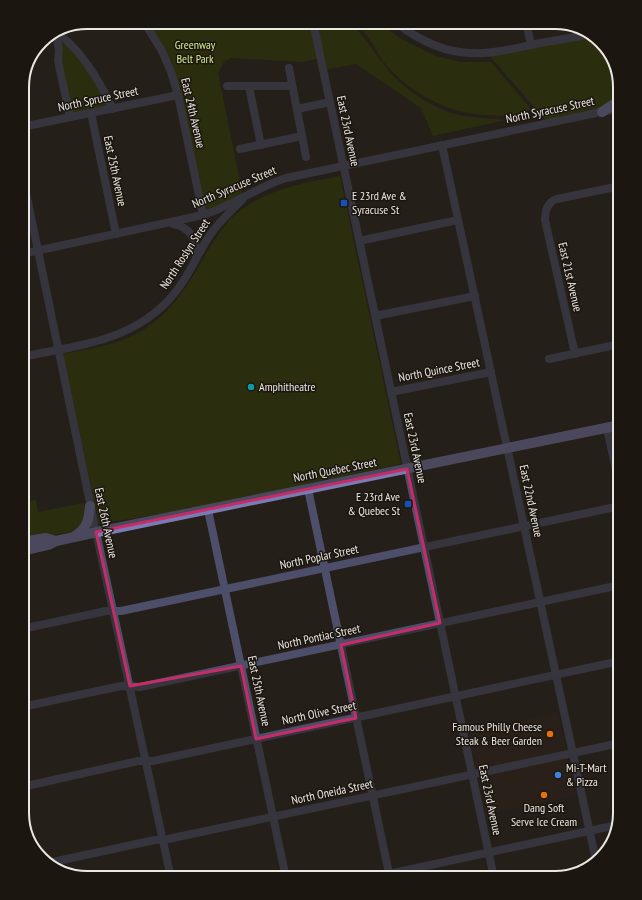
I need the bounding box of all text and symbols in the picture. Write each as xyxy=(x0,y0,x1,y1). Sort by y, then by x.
park label: Greenway Belt Park xyxy=(175,37,216,66)
street label: East 24th Avenue xyxy=(178,76,209,150)
street label: North Spruce Street xyxy=(56,83,140,114)
street label: North Syracuse Street xyxy=(504,93,596,126)
street label: East 23rd Avenue xyxy=(334,94,363,168)
street label: East 25th Avenue xyxy=(101,134,130,208)
street label: North Syracuse Street xyxy=(189,162,279,211)
place label: E 23rd Ave & Syracuse St xyxy=(352,188,407,217)
marker: E 23rd Ave & Syracuse St xyxy=(339,198,349,208)
street label: North Roslyn Street xyxy=(156,215,213,292)
street label: East 21st Avenue xyxy=(555,241,586,313)
street label: North Quince Street xyxy=(397,354,481,385)
place label: Amphitheatre xyxy=(259,379,316,394)
marker: Amphitheatre xyxy=(246,382,256,392)
street label: East 23rd Avenue xyxy=(401,411,430,485)
street label: North Quebec Street xyxy=(292,454,379,485)
street label: East 22nd Avenue xyxy=(516,463,546,539)
street label: East 26th Avenue xyxy=(92,486,121,560)
place label: E 23rd Ave & Quebec St xyxy=(348,489,401,518)
marker: E 23rd Ave & Quebec St xyxy=(403,499,413,509)
street label: North Poplar Street xyxy=(278,541,360,572)
street label: North Pontiac Street xyxy=(276,620,362,653)
street label: East 25th Avenue xyxy=(245,654,274,728)
street label: North Olive Street xyxy=(280,697,358,728)
place label: Famous Philly Cheese Steak & Beer Garden xyxy=(452,719,542,748)
marker: Famous Philly Cheese Steak & Beer Garden xyxy=(545,729,555,739)
place label: Mi-T-Mart & Pizza xyxy=(566,760,607,789)
street label: East 23rd Avenue xyxy=(476,763,505,837)
marker: Mi-T-Mart & Pizza xyxy=(553,770,563,780)
street label: North Oneida Street xyxy=(290,775,375,807)
marker: Dang Soft Serve Ice Cream xyxy=(539,790,549,800)
place label: Dang Soft Serve Ice Cream xyxy=(511,800,577,829)

